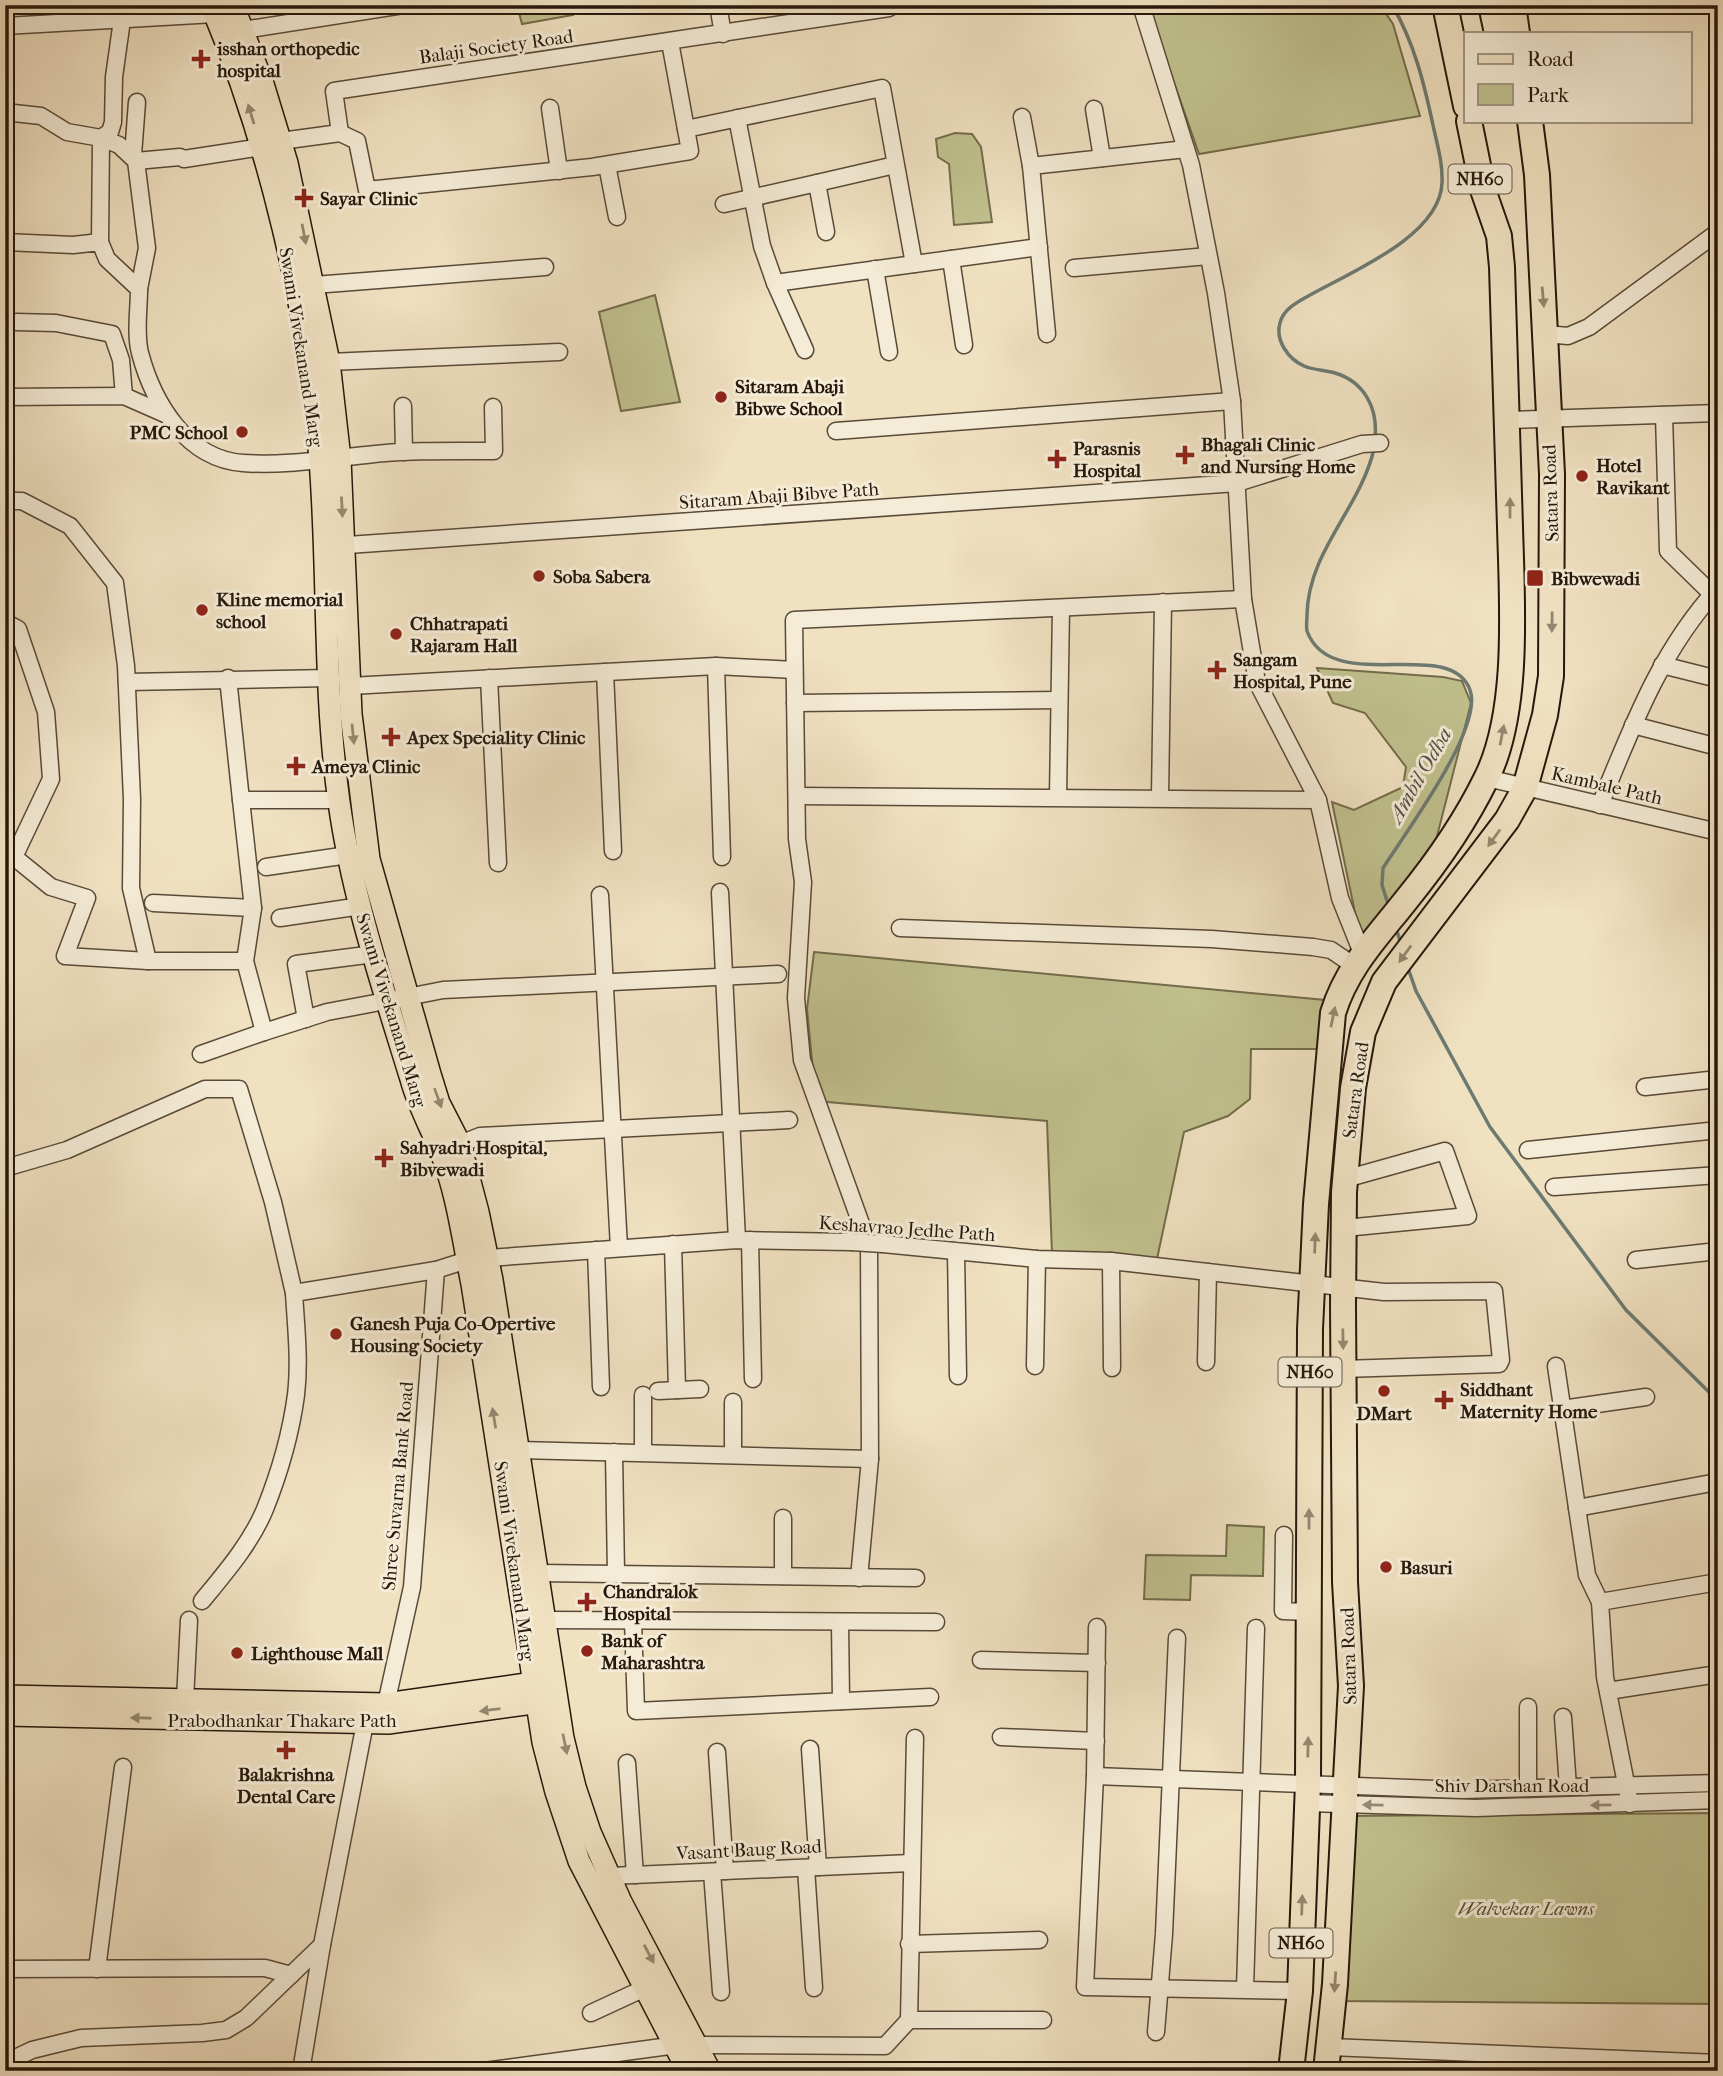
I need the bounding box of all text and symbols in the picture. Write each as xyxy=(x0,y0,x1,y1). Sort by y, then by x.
street label: Balaji Society Road xyxy=(418,25,575,69)
legend xyxy=(1464,32,1692,122)
place label: isshan orthopedic hospital xyxy=(216,38,360,82)
text: Road xyxy=(1527,47,1574,71)
marker: isshan orthopedic hospital xyxy=(191,49,211,69)
text: Park xyxy=(1527,83,1569,107)
one-way arrow xyxy=(245,103,256,124)
road number: NH60 xyxy=(1448,164,1512,194)
marker: Sayar Clinic xyxy=(294,188,314,208)
place label: Sayar Clinic xyxy=(320,188,418,210)
one-way arrow xyxy=(298,223,309,245)
street label: Swami Vivekanand Marg xyxy=(274,246,328,449)
one-way arrow xyxy=(1538,286,1549,308)
place label: Sitaram Abaji Bibwe School xyxy=(735,376,844,420)
marker: Sitaram Abaji Bibwe School xyxy=(713,389,729,405)
place label: PMC School xyxy=(130,422,229,444)
marker: PMC School xyxy=(234,424,250,440)
place label: Bhagali Clinic and Nursing Home xyxy=(1201,434,1356,478)
place label: Parasnis Hospital xyxy=(1073,438,1142,482)
street label: Satara Road xyxy=(1538,443,1564,542)
marker: Bhagali Clinic and Nursing Home xyxy=(1175,445,1195,465)
marker: Parasnis Hospital xyxy=(1047,449,1067,469)
place label: Hotel Ravikant xyxy=(1596,455,1670,499)
marker: Hotel Ravikant xyxy=(1574,468,1590,484)
street label: Sitaram Abaji Bibve Path xyxy=(678,478,880,514)
one-way arrow xyxy=(337,496,348,518)
one-way arrow xyxy=(1504,497,1516,519)
place label: Soba Sabera xyxy=(553,566,651,588)
marker: Soba Sabera xyxy=(531,568,547,584)
marker: Bibwewadi xyxy=(1525,568,1545,588)
place label: Bibwewadi xyxy=(1551,568,1640,590)
place label: Kline memorial school xyxy=(216,589,344,633)
marker: Kline memorial school xyxy=(194,602,210,618)
one-way arrow xyxy=(1547,612,1558,634)
place label: Chhatrapati Rajaram Hall xyxy=(410,613,518,657)
marker: Chhatrapati Rajaram Hall xyxy=(388,626,404,642)
place label: Sangam Hospital, Pune xyxy=(1233,649,1352,693)
marker: Sangam Hospital, Pune xyxy=(1207,660,1227,680)
one-way arrow xyxy=(347,723,358,745)
water label: Ambil Odha xyxy=(1382,724,1457,829)
one-way arrow xyxy=(1497,724,1508,746)
marker: Apex Speciality Clinic xyxy=(381,727,401,747)
place label: Apex Speciality Clinic xyxy=(406,727,586,749)
marker: Ameya Clinic xyxy=(286,756,306,776)
place label: Ameya Clinic xyxy=(311,756,421,778)
street label: Kambale Path xyxy=(1549,763,1665,810)
one-way arrow xyxy=(1487,828,1502,846)
street label: Swami Vivekanand Marg xyxy=(351,911,431,1111)
one-way arrow xyxy=(1398,945,1412,963)
one-way arrow xyxy=(1328,1006,1339,1028)
street label: Satara Road xyxy=(1338,1040,1374,1140)
one-way arrow xyxy=(433,1087,444,1108)
place label: Sahyadri Hospital, Bibvewadi xyxy=(400,1137,547,1181)
marker: Sahyadri Hospital, Bibvewadi xyxy=(374,1148,394,1168)
street label: Keshavrao Jedhe Path xyxy=(818,1212,996,1246)
one-way arrow xyxy=(1309,1232,1320,1254)
place label: Ganesh Puja Co-Opertive Housing Society xyxy=(350,1313,556,1357)
marker: Ganesh Puja Co-Opertive Housing Society xyxy=(328,1326,344,1342)
one-way arrow xyxy=(1337,1328,1349,1350)
road number: NH60 xyxy=(1278,1358,1342,1386)
place label: Siddhant Maternity Home xyxy=(1459,1379,1598,1423)
street label: Shree Suvarna Bank Road xyxy=(378,1380,418,1592)
marker: DMart xyxy=(1376,1383,1392,1399)
marker: Siddhant Maternity Home xyxy=(1434,1390,1454,1410)
place label: DMart xyxy=(1356,1403,1412,1425)
one-way arrow xyxy=(488,1407,499,1429)
street label: Swami Vivekanand Marg xyxy=(489,1460,539,1663)
one-way arrow xyxy=(1303,1508,1315,1530)
place label: Basuri xyxy=(1400,1557,1453,1579)
marker: Basuri xyxy=(1378,1559,1394,1575)
place label: Chandralok Hospital xyxy=(603,1581,699,1625)
marker: Chandralok Hospital xyxy=(577,1592,597,1612)
street label: Satara Road xyxy=(1336,1606,1362,1705)
place label: Bank of Maharashtra xyxy=(600,1630,706,1674)
place label: Lighthouse Mall xyxy=(251,1643,384,1665)
marker: Bank of Maharashtra xyxy=(579,1643,595,1659)
marker: Lighthouse Mall xyxy=(229,1645,245,1661)
one-way arrow xyxy=(479,1704,501,1715)
street label: Prabodhankar Thakare Path xyxy=(167,1710,397,1732)
one-way arrow xyxy=(130,1713,152,1724)
one-way arrow xyxy=(560,1733,571,1755)
one-way arrow xyxy=(1302,1736,1314,1758)
marker: Balakrishna Dental Care xyxy=(276,1740,296,1760)
place label: Balakrishna Dental Care xyxy=(237,1764,336,1808)
street label: Shiv Darshan Road xyxy=(1435,1775,1590,1797)
one-way arrow xyxy=(1589,1799,1611,1811)
one-way arrow xyxy=(1362,1800,1384,1811)
street label: Vasant Baug Road xyxy=(675,1835,823,1865)
one-way arrow xyxy=(1296,1894,1307,1916)
park label: Walvekar Lawns xyxy=(1458,1898,1595,1920)
road number: NH60 xyxy=(1270,1928,1332,1957)
one-way arrow xyxy=(644,1944,655,1964)
one-way arrow xyxy=(1329,1971,1340,1993)

